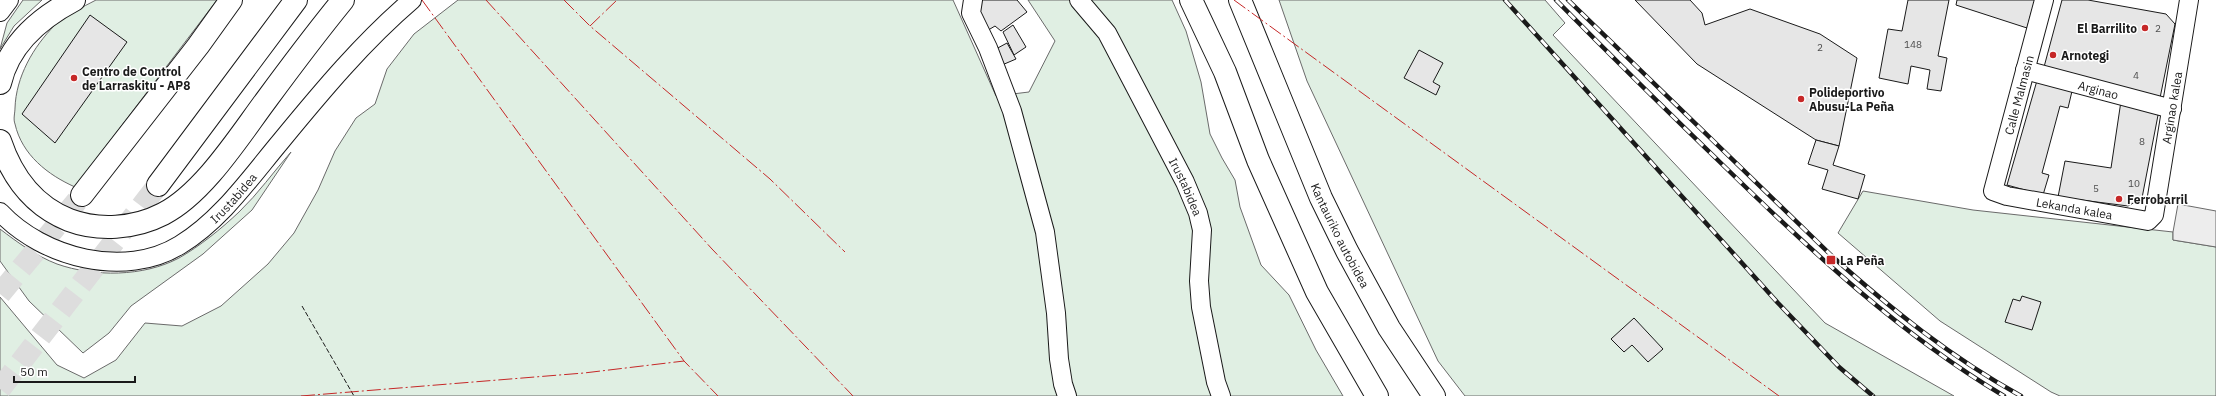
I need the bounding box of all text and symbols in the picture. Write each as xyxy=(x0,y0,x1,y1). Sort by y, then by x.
place label: El Barrilito xyxy=(2077,21,2137,36)
house number: 2 xyxy=(2155,22,2161,35)
marker: El Barrilito xyxy=(2140,23,2150,33)
house number: 148 xyxy=(1904,38,1922,51)
house number: 2 xyxy=(1817,41,1823,54)
place label: Arnotegi xyxy=(2061,48,2109,63)
marker: Arnotegi xyxy=(2048,50,2058,60)
street label: Calle Malmasin xyxy=(2001,54,2037,136)
place label: Centro de Control de Larraskitu - AP8 xyxy=(82,64,190,93)
house number: 4 xyxy=(2133,69,2139,82)
street label: Arginao kalea xyxy=(2158,70,2185,145)
marker: Centro de Control de Larraskitu - AP8 xyxy=(69,73,79,83)
street label: Arginao xyxy=(2077,77,2121,102)
place label: Polideportivo Abusu-La Peña xyxy=(1809,85,1894,114)
marker: Polideportivo Abusu-La Peña xyxy=(1796,94,1806,104)
house number: 8 xyxy=(2139,135,2145,148)
street label: Irustabidea xyxy=(1166,155,1206,218)
street label: Irustabidea xyxy=(207,169,260,226)
house number: 10 xyxy=(2128,177,2140,190)
street label: Kantauriko autobidea xyxy=(1308,181,1373,291)
house number: 5 xyxy=(2093,182,2099,195)
place label: Ferrobarril xyxy=(2127,192,2188,207)
street label: Lekanda kalea xyxy=(2035,194,2114,222)
marker: Ferrobarril xyxy=(2114,194,2124,204)
place label: La Peña xyxy=(1840,253,1885,268)
marker: La Peña xyxy=(1825,254,1837,266)
scale bar xyxy=(14,358,135,384)
text: 50 m xyxy=(20,364,48,379)

